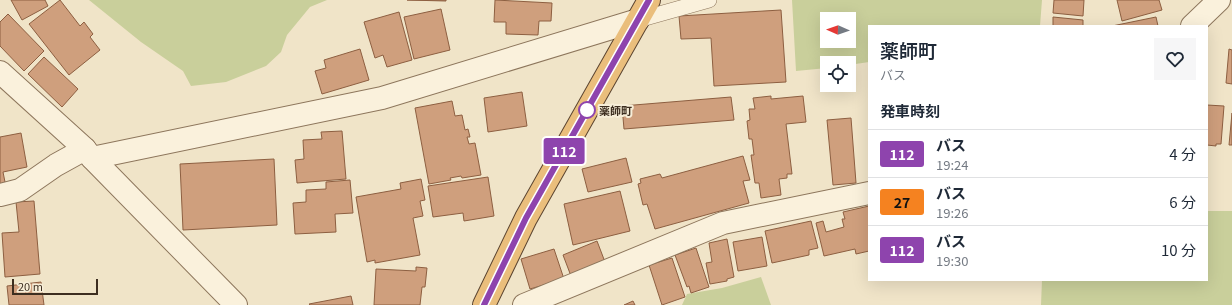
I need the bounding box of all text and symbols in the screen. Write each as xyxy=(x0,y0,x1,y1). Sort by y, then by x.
north arrow xyxy=(820,12,856,48)
map controls xyxy=(820,12,856,92)
text: 薬師町 xyxy=(880,36,937,63)
button: heart xyxy=(1154,38,1196,80)
button: locate xyxy=(820,56,856,92)
text: バス xyxy=(880,65,906,84)
text: 発車時刻 xyxy=(880,100,940,121)
marker: 薬師町 xyxy=(578,101,596,119)
place label: 薬師町 xyxy=(599,102,632,118)
text: バス xyxy=(936,134,966,155)
line badge: 112 xyxy=(541,138,587,164)
text: 112 xyxy=(552,141,576,161)
text: 4 分 xyxy=(1169,143,1196,164)
text: 112 xyxy=(890,144,914,164)
text: 19:24 xyxy=(936,155,968,174)
text: バス xyxy=(936,182,966,203)
text: 6 分 xyxy=(1169,191,1196,212)
text: 27 xyxy=(894,192,910,212)
text: 19:26 xyxy=(936,203,968,222)
text: バス xyxy=(936,230,966,251)
text: 10 分 xyxy=(1161,239,1196,260)
text: 112 xyxy=(890,240,914,260)
text: 19:30 xyxy=(936,251,968,270)
scale bar xyxy=(12,277,98,296)
text: 20 m xyxy=(18,278,43,294)

